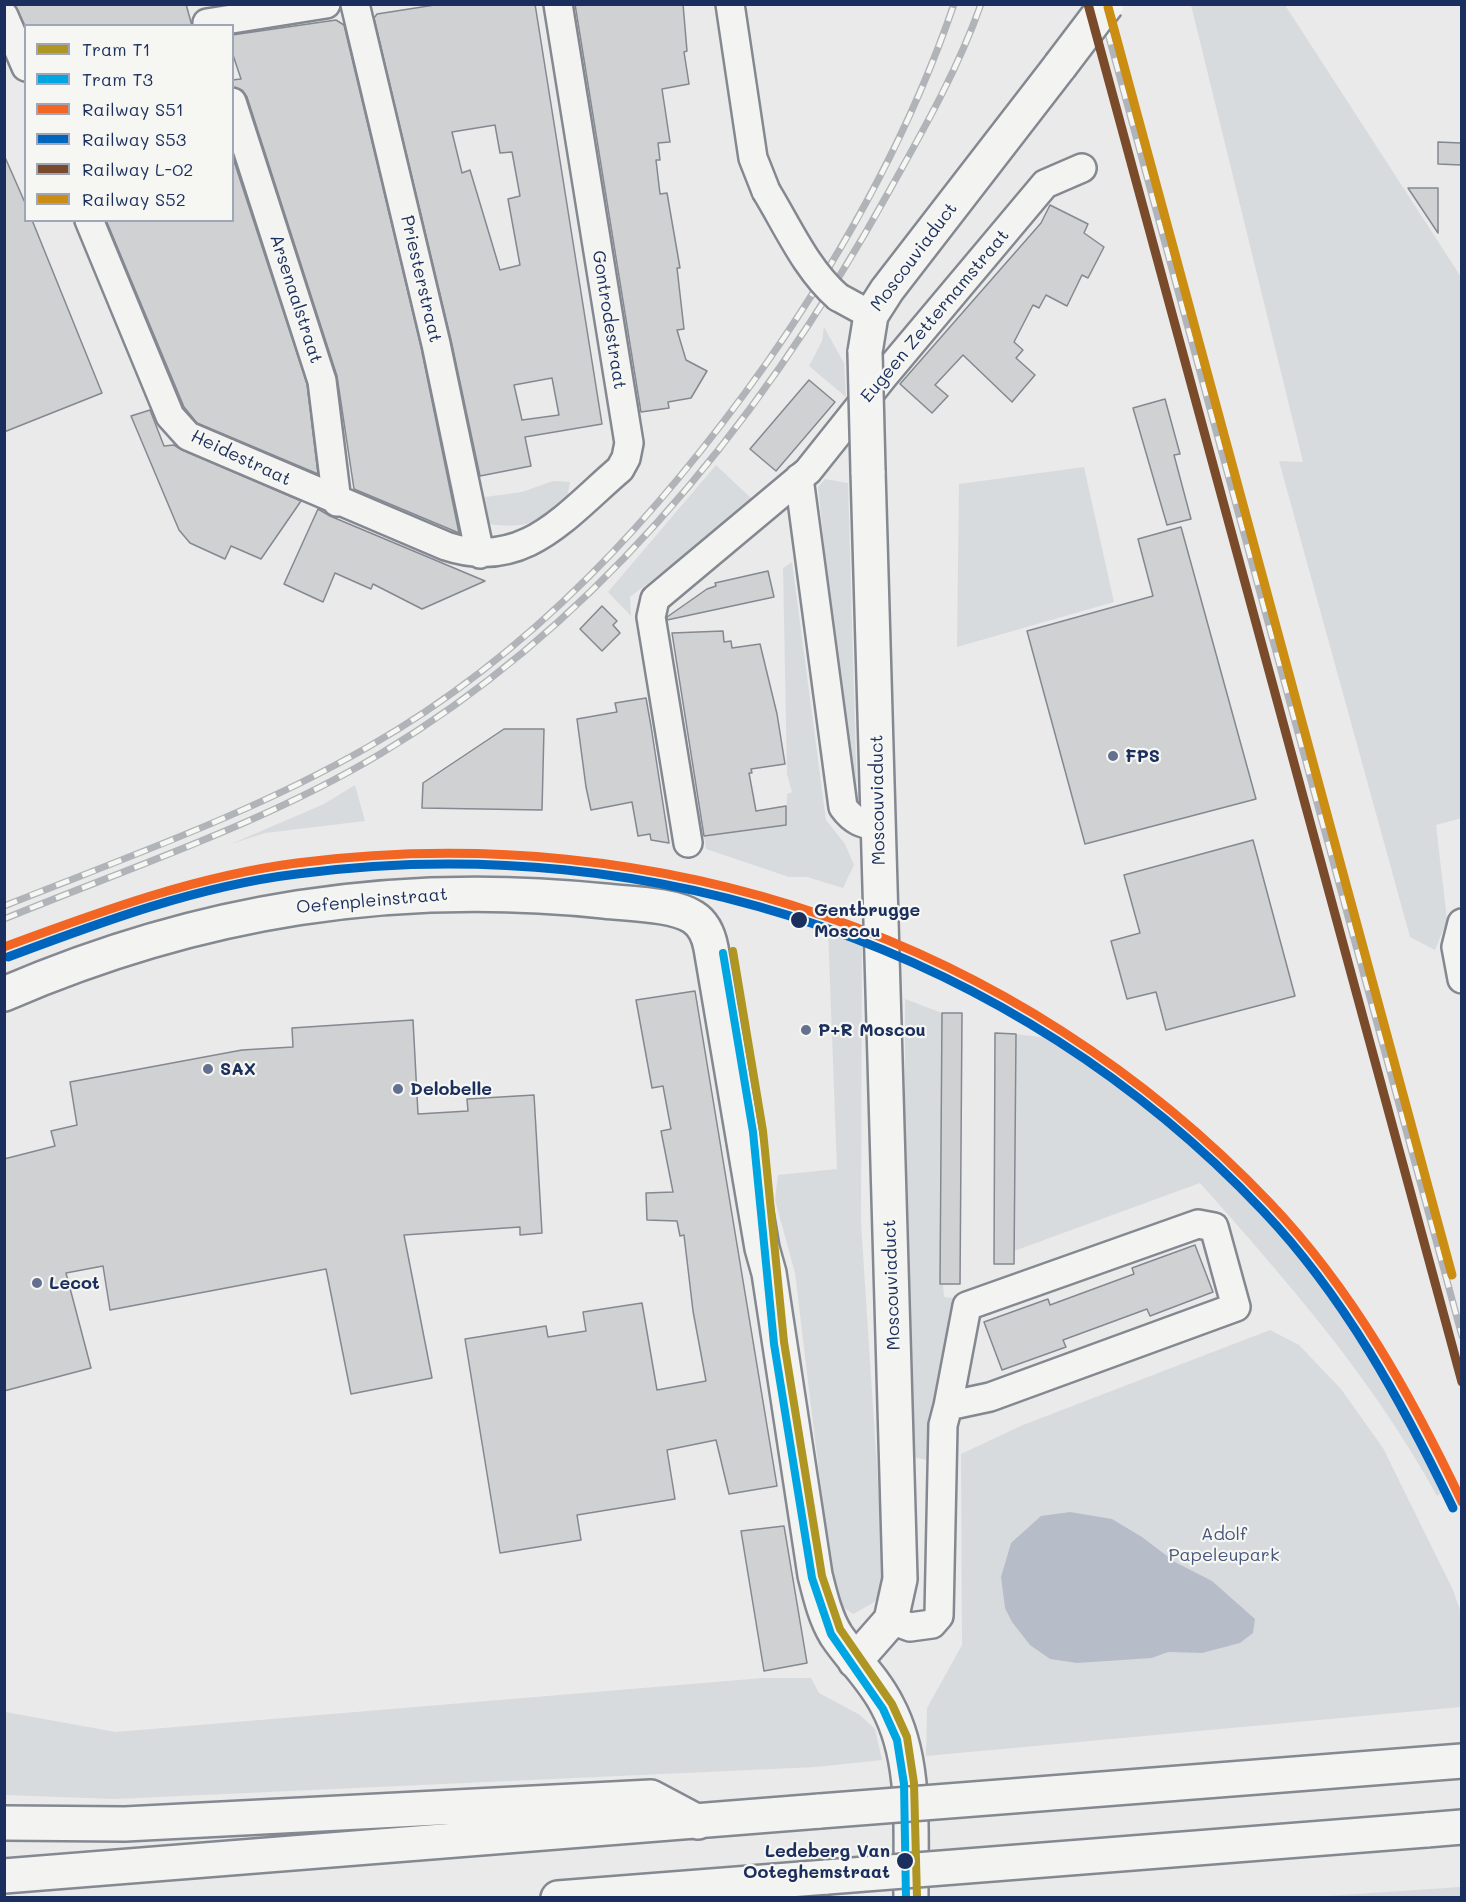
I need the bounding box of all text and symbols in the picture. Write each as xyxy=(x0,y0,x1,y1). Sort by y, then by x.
legend xyxy=(24,24,234,222)
text: Tram T1 xyxy=(82,37,150,61)
text: Tram T3 xyxy=(82,67,153,91)
text: Railway S51 xyxy=(82,97,184,121)
text: Railway S53 xyxy=(82,127,186,151)
text: Railway L-02 xyxy=(82,157,193,181)
text: Railway S52 xyxy=(82,187,186,211)
street label: Moscouviaduct xyxy=(866,198,962,316)
street label: Priesterstraat xyxy=(396,213,446,345)
street label: Eugeen Zetternamstraat xyxy=(856,225,1014,407)
street label: Arsenaalstraat xyxy=(265,232,327,366)
street label: Gontrodestraat xyxy=(587,249,631,391)
street label: Heidestraat xyxy=(187,425,295,491)
street label: Moscouviaduct xyxy=(866,734,890,866)
place label: FPS xyxy=(1125,745,1160,767)
marker: FPS xyxy=(1106,749,1120,763)
street label: Oefenpleinstraat xyxy=(295,884,449,918)
place label: Gentbrugge Moscou xyxy=(814,899,920,942)
marker: Gentbrugge Moscou xyxy=(789,910,809,930)
place label: P+R Moscou xyxy=(818,1019,926,1041)
marker: P+R Moscou xyxy=(799,1023,813,1037)
place label: SAX xyxy=(220,1058,256,1080)
marker: SAX xyxy=(201,1062,215,1076)
place label: Delobelle xyxy=(410,1078,492,1100)
marker: Delobelle xyxy=(391,1082,405,1096)
street label: Moscouviaduct xyxy=(879,1219,905,1351)
place label: Lecot xyxy=(49,1272,100,1294)
marker: Lecot xyxy=(30,1276,44,1290)
park label: Adolf Papeleupark xyxy=(1169,1523,1279,1565)
place label: Ledeberg Van Ooteghemstraat xyxy=(743,1840,890,1882)
marker: Ledeberg Van Ooteghemstraat xyxy=(895,1851,915,1871)

